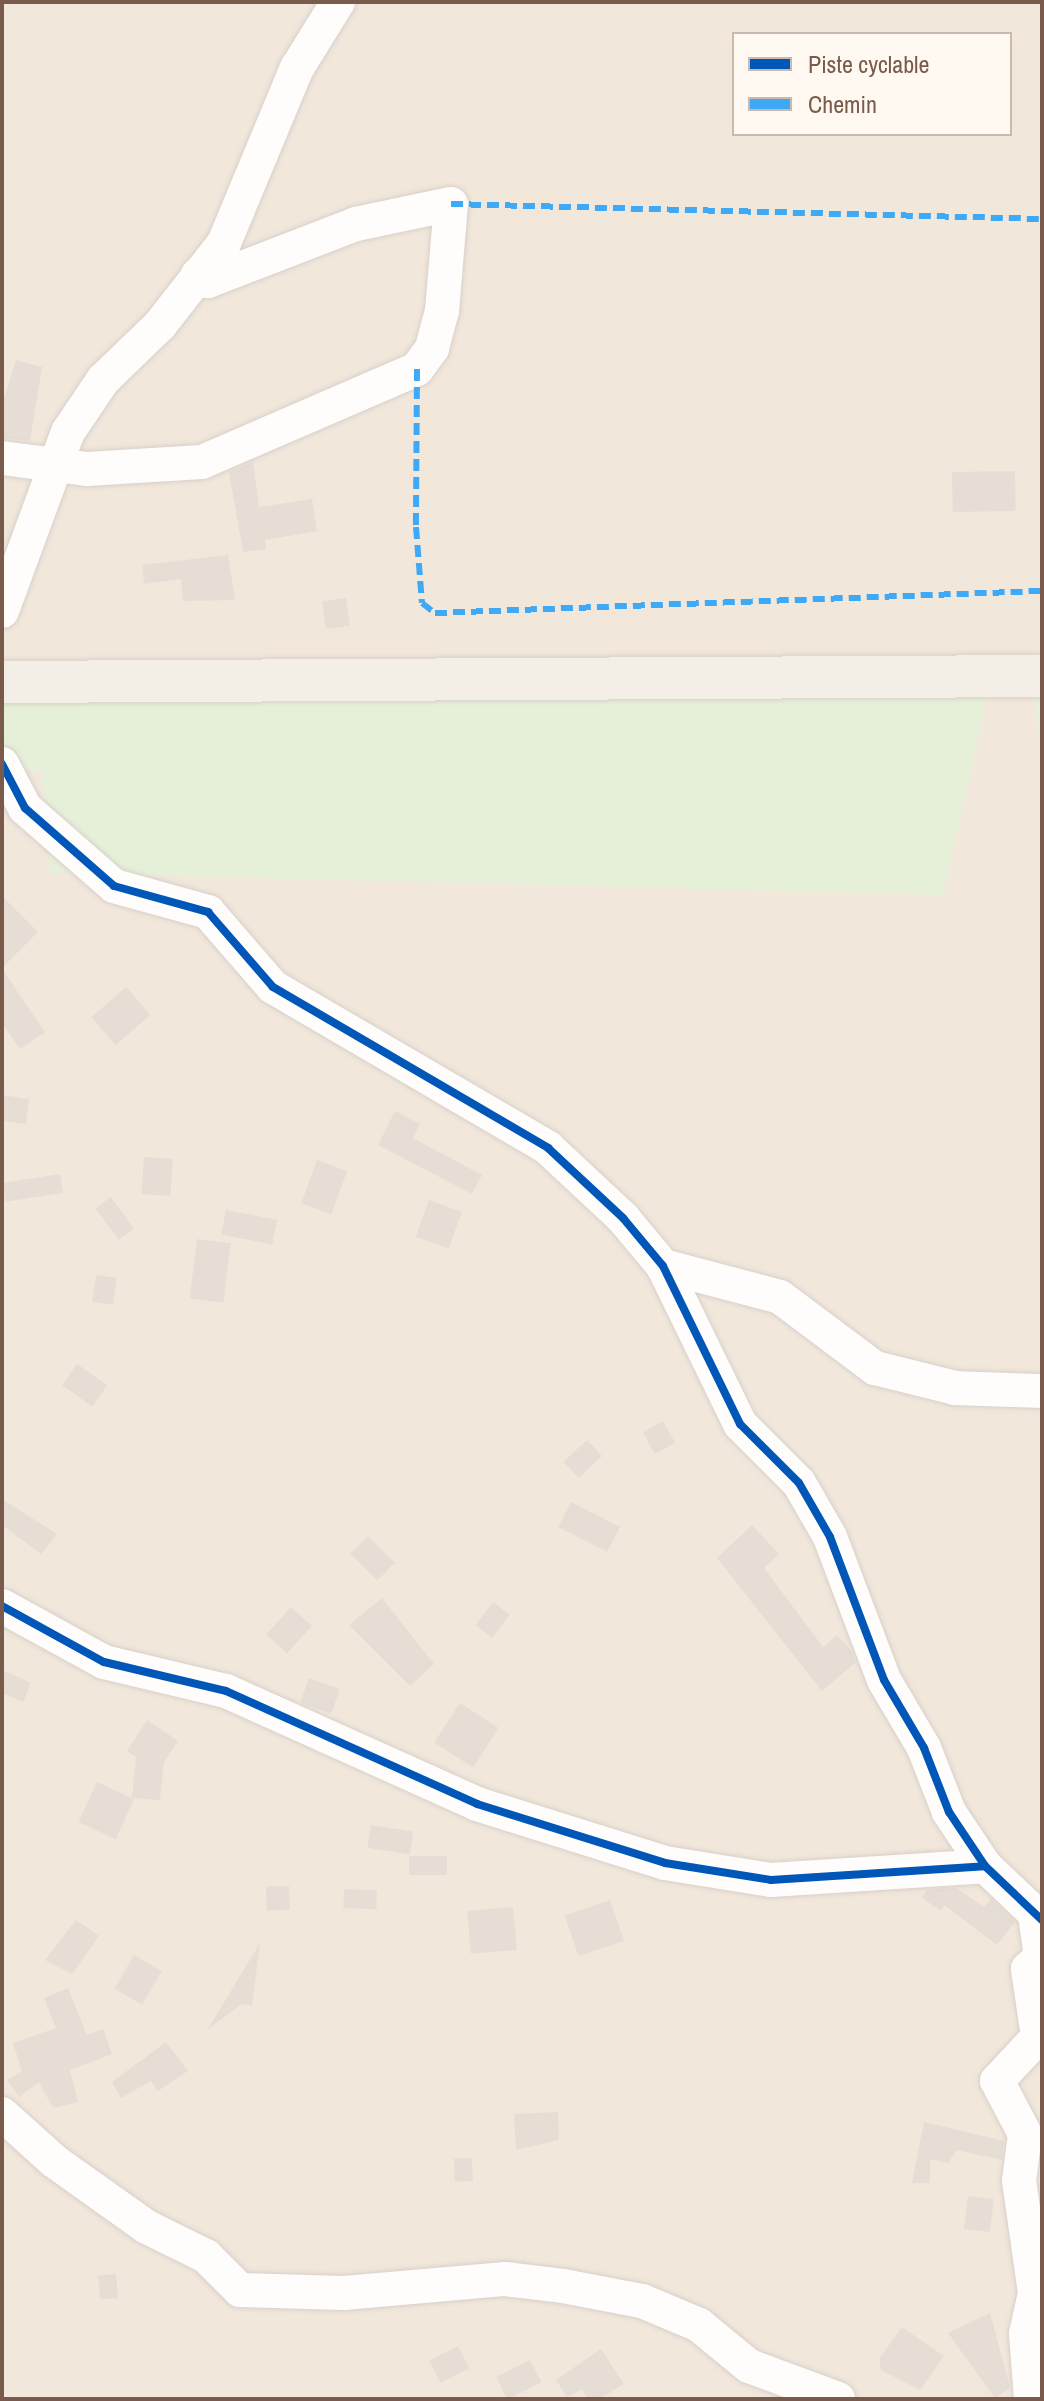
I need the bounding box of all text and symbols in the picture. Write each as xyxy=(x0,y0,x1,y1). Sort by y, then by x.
legend xyxy=(732,32,1012,136)
text: Piste cyclable xyxy=(808,48,929,80)
text: Chemin xyxy=(808,88,877,120)

